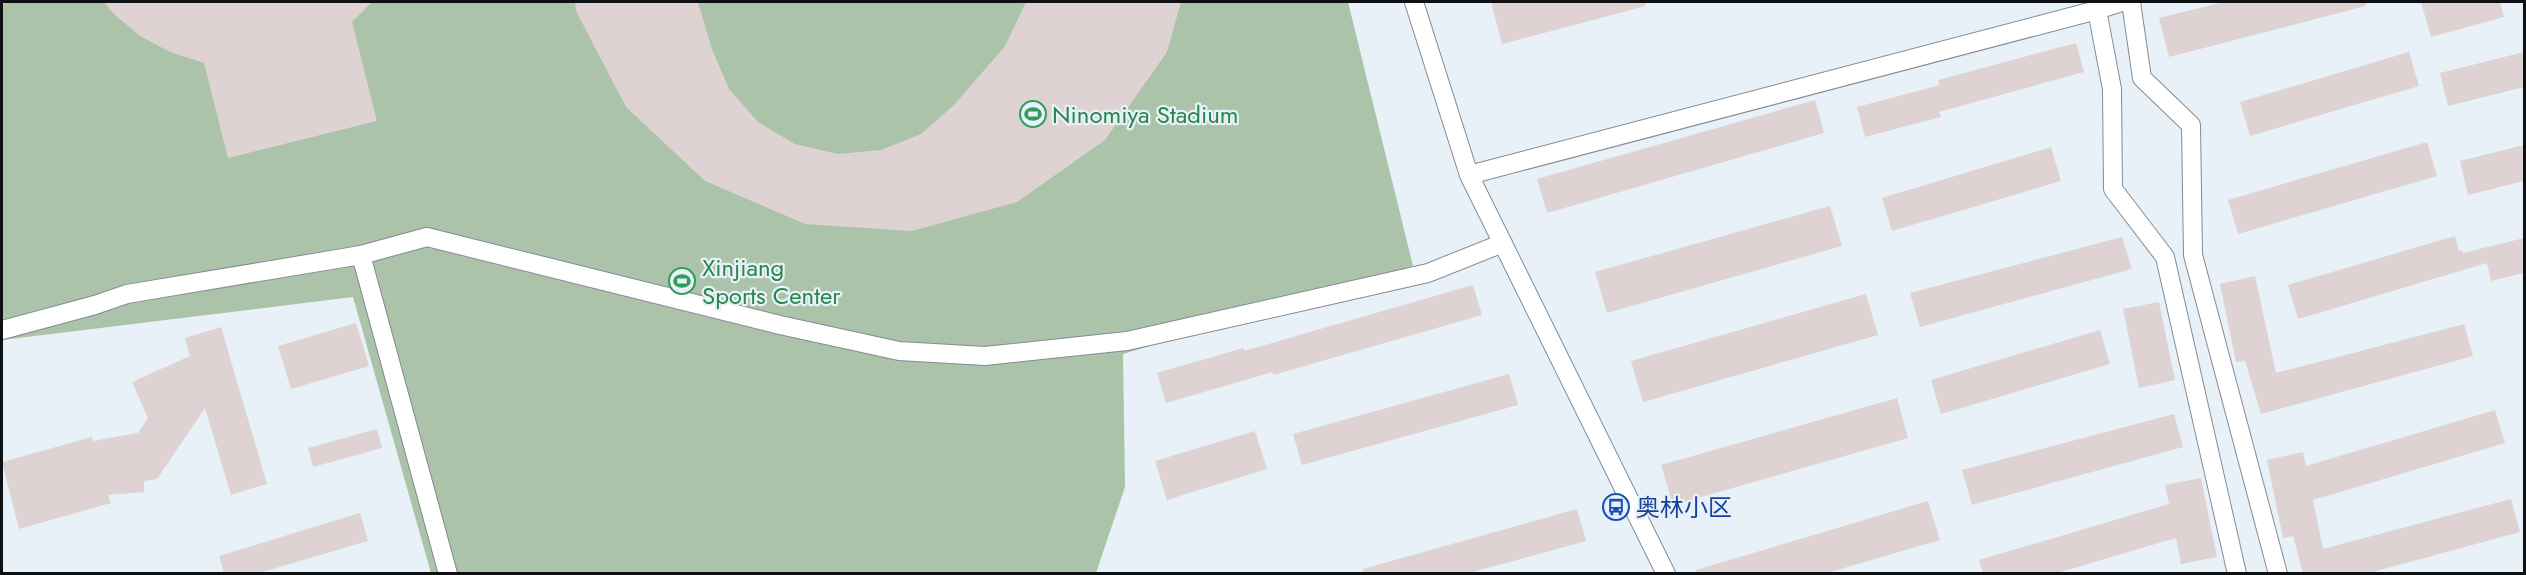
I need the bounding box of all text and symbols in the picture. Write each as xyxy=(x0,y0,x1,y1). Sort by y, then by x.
place label: Ninomiya Stadium xyxy=(1052,97,1239,132)
sports icon: Ninomiya Stadium xyxy=(1018,99,1048,129)
place label: Xinjiang Sports Center xyxy=(702,250,841,313)
sports icon: Xinjiang Sports Center xyxy=(667,266,697,296)
place label: 奥林小区 xyxy=(1636,490,1732,525)
bus stop icon: 奥林小区 xyxy=(1601,492,1631,522)

